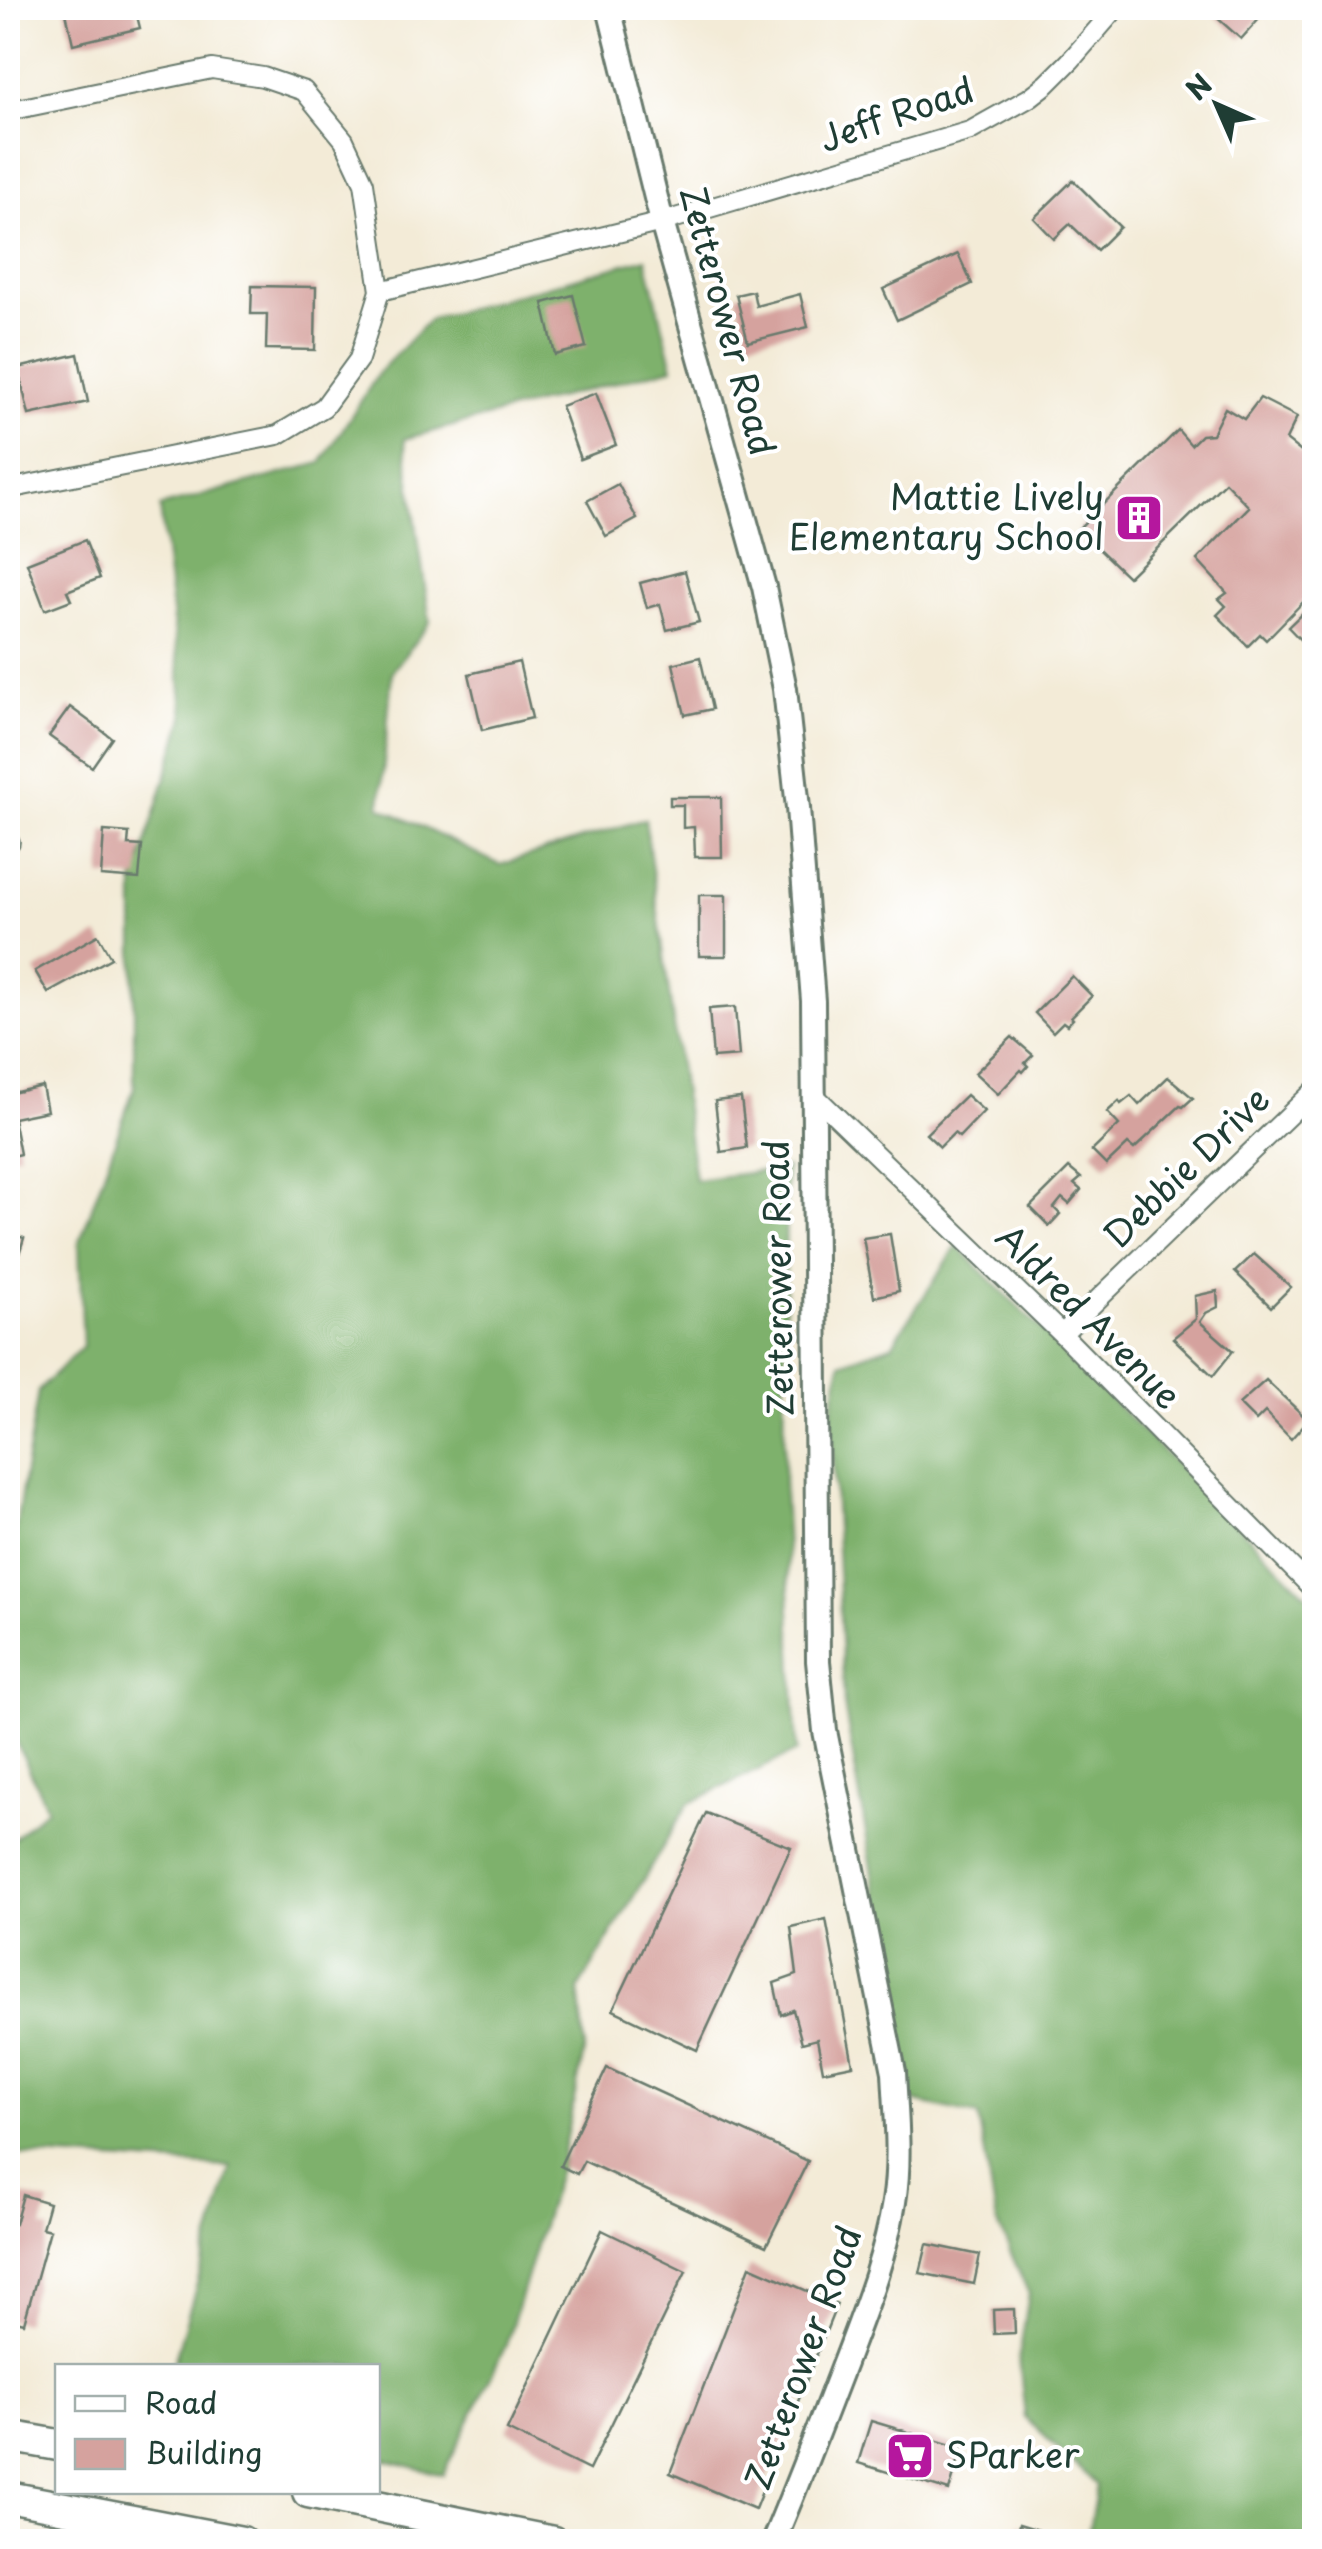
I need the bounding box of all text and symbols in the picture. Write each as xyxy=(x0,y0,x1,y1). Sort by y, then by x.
north arrow xyxy=(1167,55,1267,155)
street label: Jeff Road xyxy=(812,62,980,164)
text: N xyxy=(1175,63,1221,109)
street label: Zetterower Road xyxy=(668,180,791,461)
place label: Mattie Lively Elementary School xyxy=(789,469,1104,562)
building icon: Mattie Lively Elementary School xyxy=(1113,492,1165,544)
street label: Debbie Drive xyxy=(1090,1073,1280,1259)
street label: Zetterower Road xyxy=(748,1139,805,1417)
street label: Aldred Avenue xyxy=(985,1210,1195,1420)
street label: Zetterower Road xyxy=(729,2218,874,2496)
legend xyxy=(55,2364,380,2494)
text: Road xyxy=(145,2379,218,2424)
place label: SParker xyxy=(945,2427,1080,2480)
text: Building xyxy=(145,2429,262,2474)
supermarket icon: SParker xyxy=(884,2430,936,2482)

